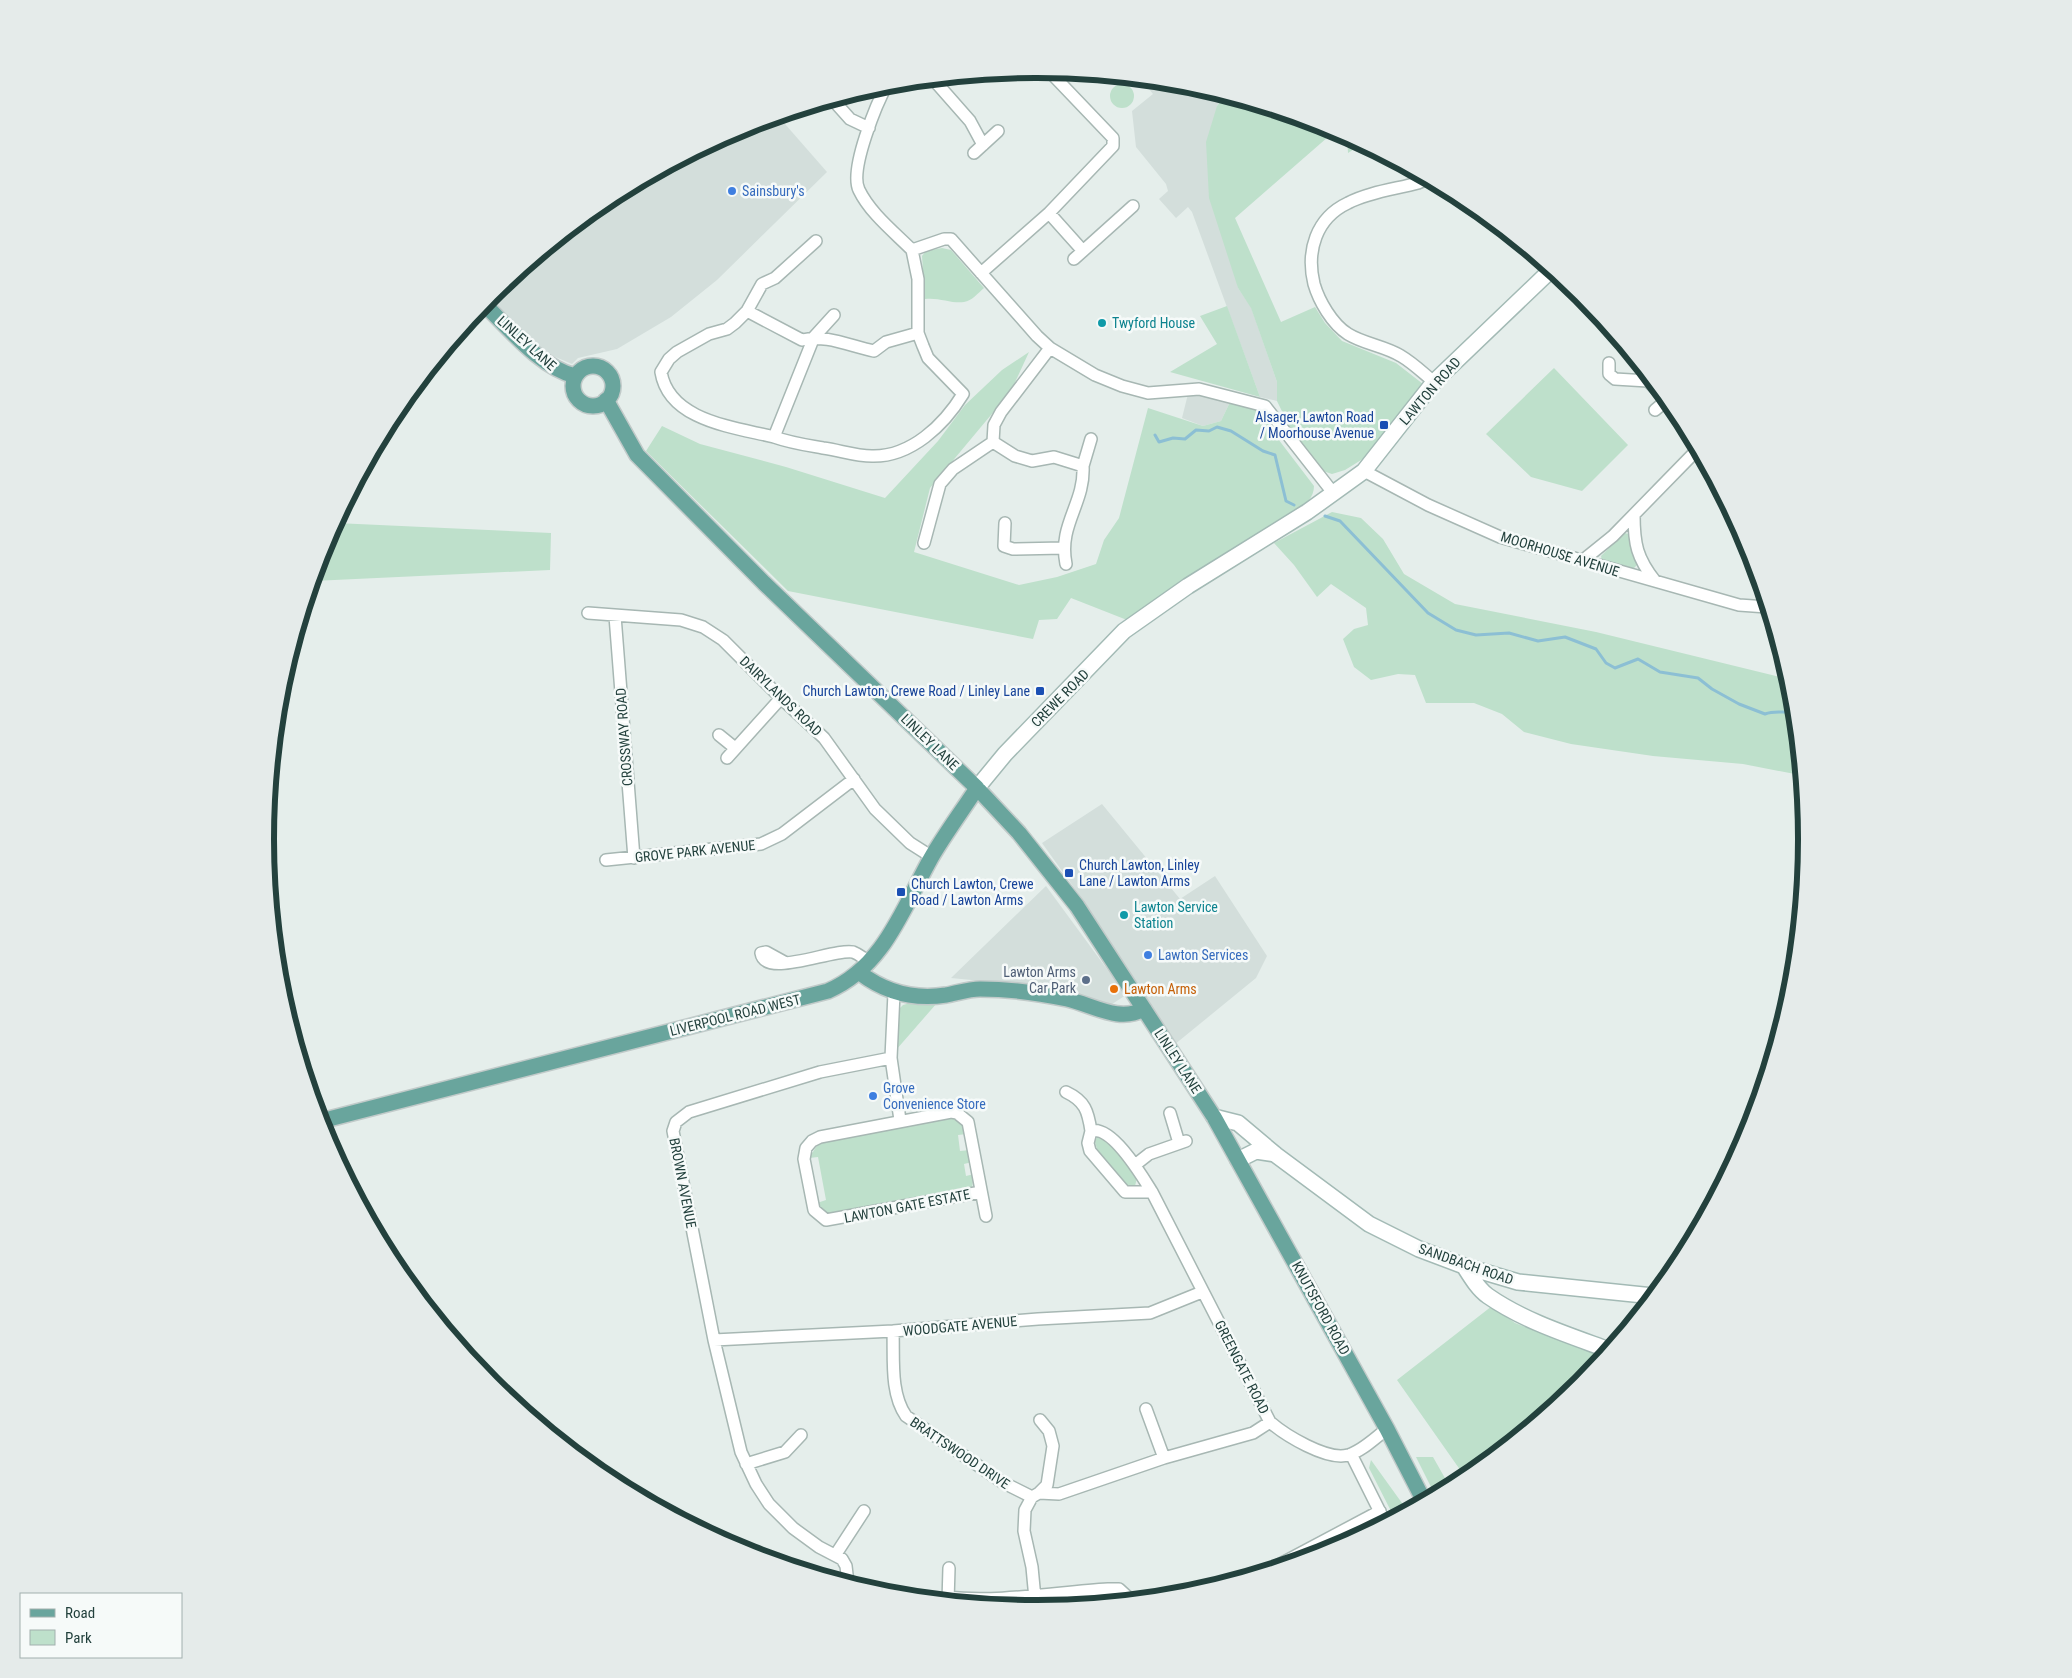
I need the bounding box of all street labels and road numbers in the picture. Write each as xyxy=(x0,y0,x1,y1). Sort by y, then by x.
street label: LINLEY LANE xyxy=(494,312,560,374)
street label: LAWTON ROAD xyxy=(1396,354,1464,428)
street label: MOORHOUSE AVENUE xyxy=(1499,528,1621,580)
street label: DAIRYLANDS ROAD xyxy=(737,653,825,739)
street label: CREWE ROAD xyxy=(1028,666,1092,730)
street label: CROSSWAY ROAD xyxy=(613,687,635,787)
street label: LINLEY LANE xyxy=(898,711,962,773)
street label: GROVE PARK AVENUE xyxy=(634,837,756,865)
street label: LIVERPOOL ROAD WEST xyxy=(668,991,802,1039)
street label: LINLEY LANE xyxy=(1151,1026,1205,1096)
street label: BROWN AVENUE xyxy=(666,1136,700,1230)
street label: LAWTON GATE ESTATE xyxy=(843,1186,971,1226)
street label: SANDBACH ROAD xyxy=(1416,1240,1516,1288)
street label: KNUTSFORD ROAD xyxy=(1289,1259,1353,1357)
street label: WOODGATE AVENUE xyxy=(902,1313,1018,1339)
street label: GREENGATE ROAD xyxy=(1211,1317,1273,1417)
street label: BRATTSWOOD DRIVE xyxy=(907,1414,1013,1492)

